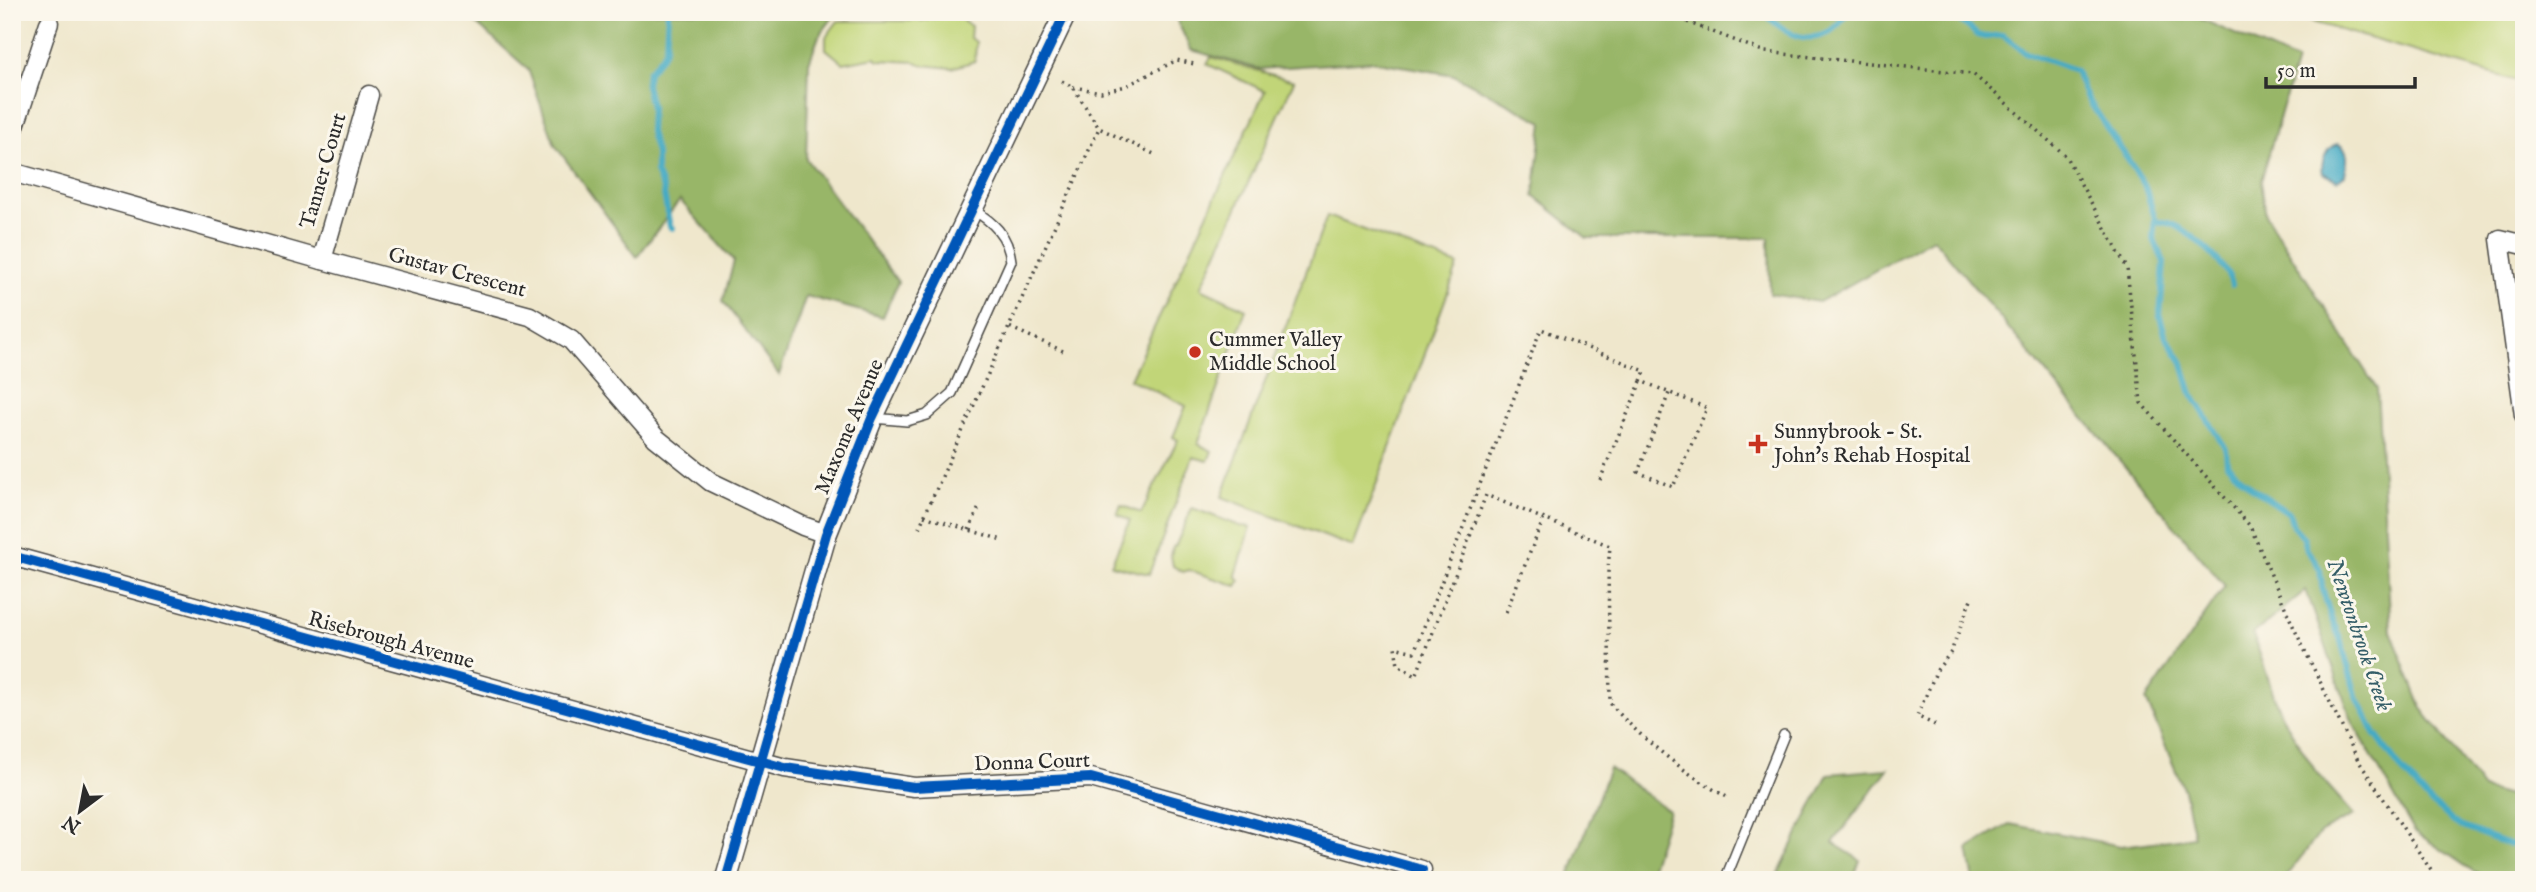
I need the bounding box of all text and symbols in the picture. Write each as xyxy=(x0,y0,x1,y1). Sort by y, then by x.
scale bar xyxy=(2266,46,2415,90)
text: 50 m xyxy=(2277,58,2316,85)
street label: Tanner Court xyxy=(295,110,353,232)
street label: Gustav Crescent xyxy=(385,242,529,304)
place label: Cummer Valley Middle School xyxy=(1209,327,1343,378)
marker: Cummer Valley Middle School xyxy=(1187,344,1203,360)
street label: Maxome Avenue xyxy=(809,355,891,499)
place label: Sunnybrook - St. John's Rehab Hospital xyxy=(1772,419,1970,470)
marker: Sunnybrook - St. John's Rehab Hospital xyxy=(1748,434,1768,454)
water label: Newtonbrook Creek xyxy=(2319,555,2399,715)
street label: Risebrough Avenue xyxy=(305,606,477,676)
street label: Donna Court xyxy=(973,747,1091,779)
north arrow xyxy=(46,776,116,846)
text: N xyxy=(58,809,86,839)

